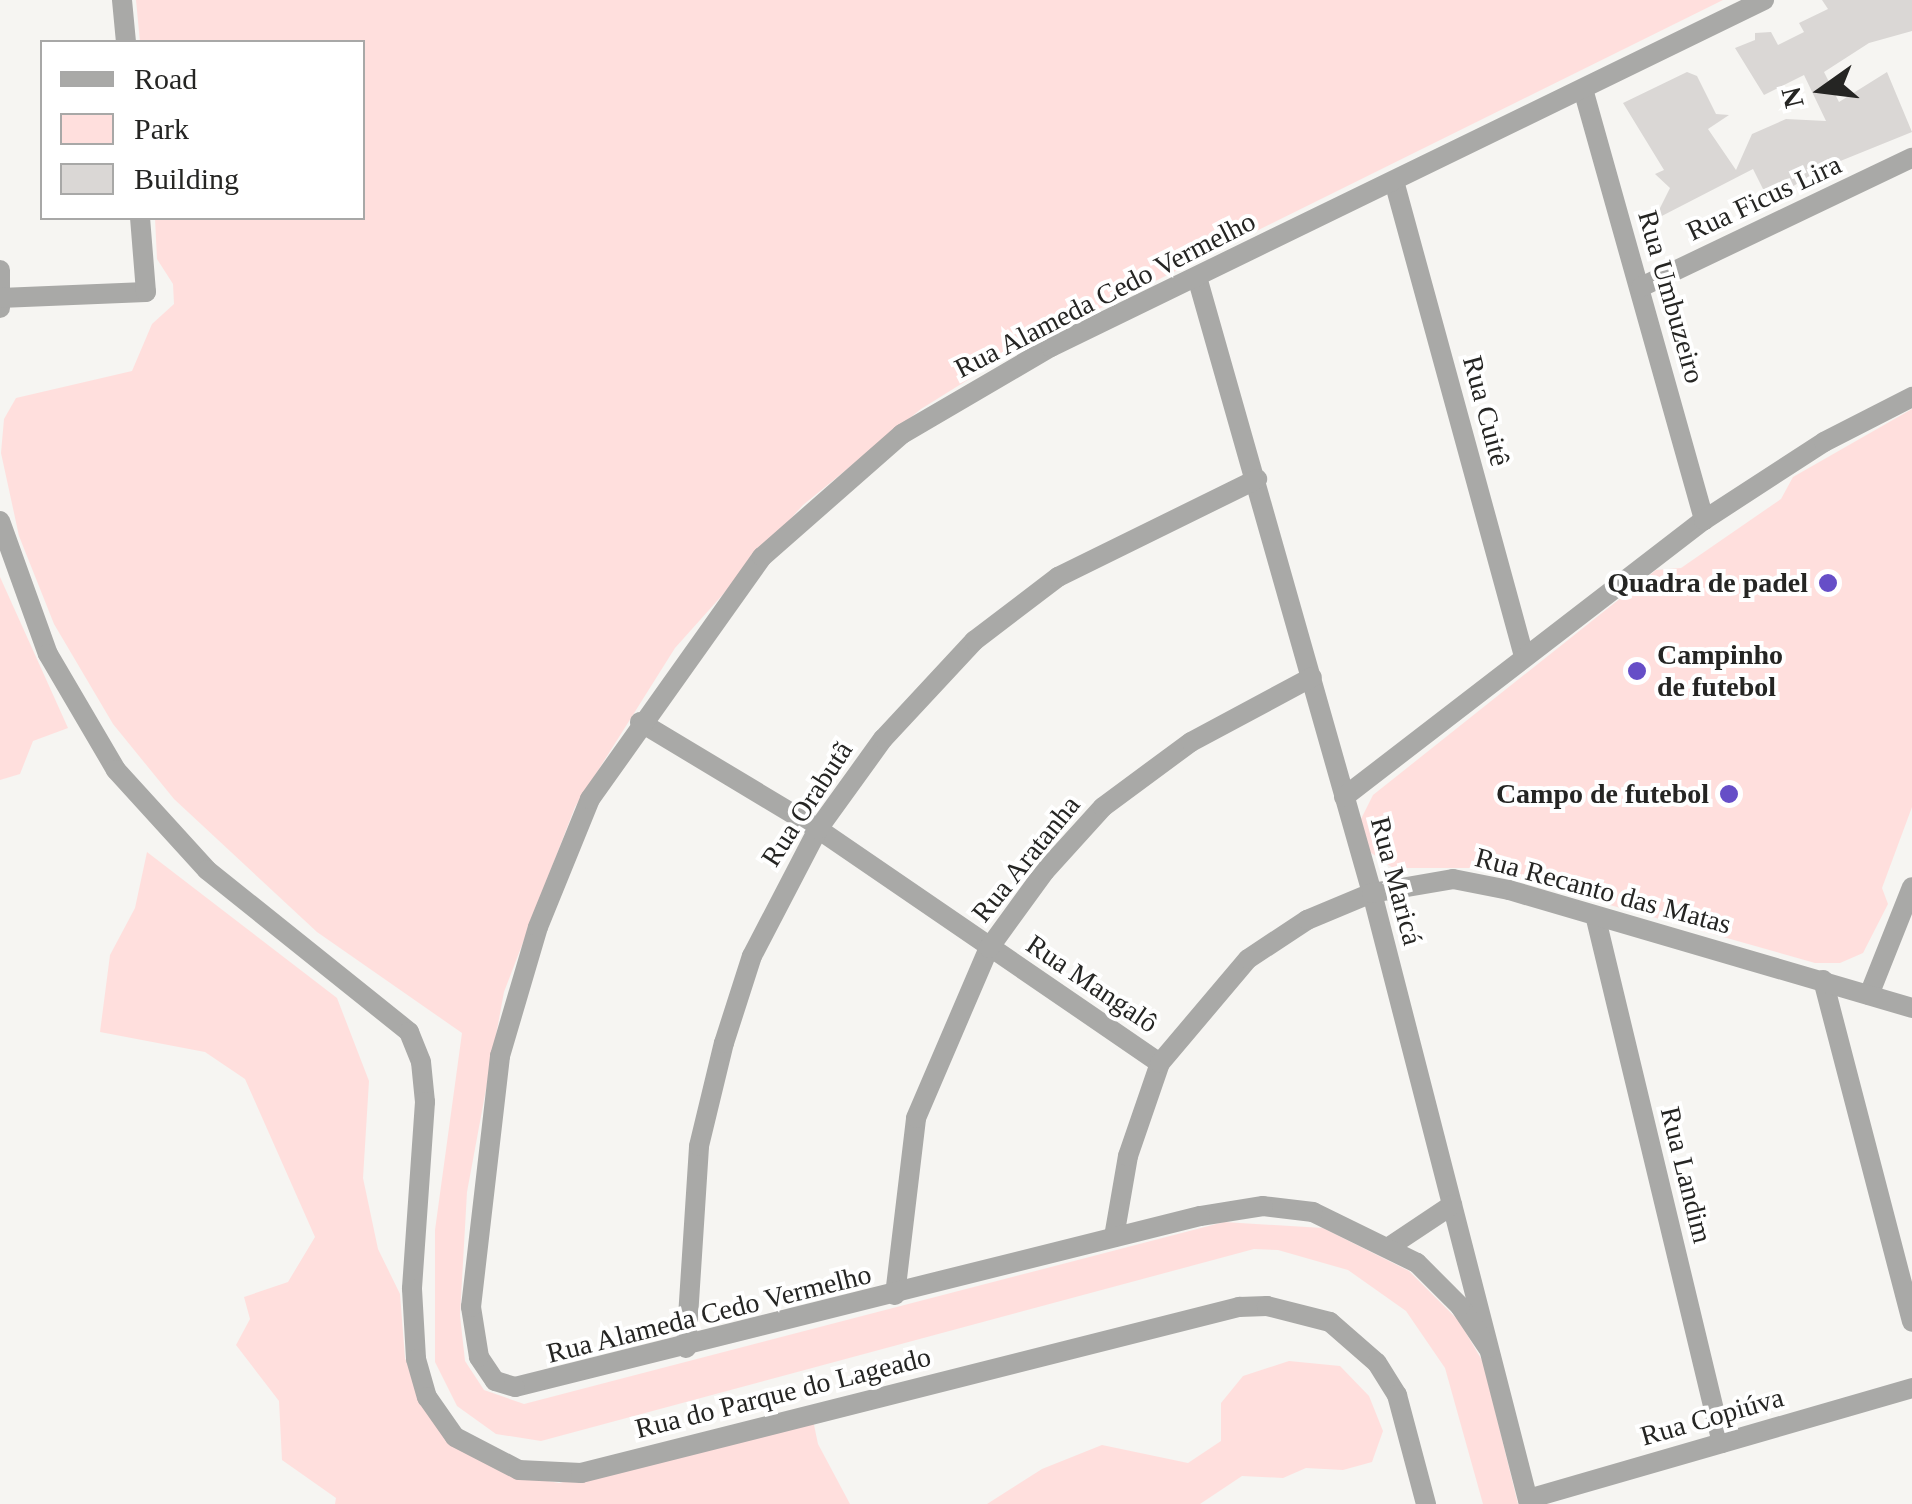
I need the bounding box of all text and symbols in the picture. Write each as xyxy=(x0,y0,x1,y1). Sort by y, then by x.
legend xyxy=(40,40,365,220)
north arrow xyxy=(1772,40,1872,140)
text: Road xyxy=(134,62,197,95)
text: N xyxy=(1775,84,1810,111)
text: Park xyxy=(134,112,189,145)
street label: Rua Ficus Lira xyxy=(1681,148,1847,248)
text: Building xyxy=(134,162,239,195)
street label: Rua Alameda Cedo Vermelho xyxy=(948,204,1262,386)
street label: Rua Umbuzeiro xyxy=(1630,207,1712,387)
street label: Rua Cuitê xyxy=(1455,352,1517,470)
place label: Quadra de padel xyxy=(1607,566,1808,600)
marker: Quadra de padel xyxy=(1817,572,1839,594)
place label: Campinho de futebol xyxy=(1657,638,1783,704)
marker: Campinho de futebol xyxy=(1626,660,1648,682)
street label: Rua Orabutã xyxy=(754,735,860,873)
place label: Campo de futebol xyxy=(1496,777,1709,811)
marker: Campo de futebol xyxy=(1718,783,1740,805)
street label: Rua Aratanha xyxy=(964,788,1088,930)
street label: Rua Maricá xyxy=(1363,813,1429,949)
street label: Rua Recanto das Matas xyxy=(1471,841,1735,941)
street label: Rua Mangalô xyxy=(1020,928,1164,1040)
street label: Rua Landim xyxy=(1653,1103,1719,1247)
street label: Rua Alameda Cedo Vermelho xyxy=(542,1257,876,1371)
street label: Rua do Parque do Lageado xyxy=(632,1340,934,1446)
street label: Rua Copiúva xyxy=(1637,1381,1787,1453)

